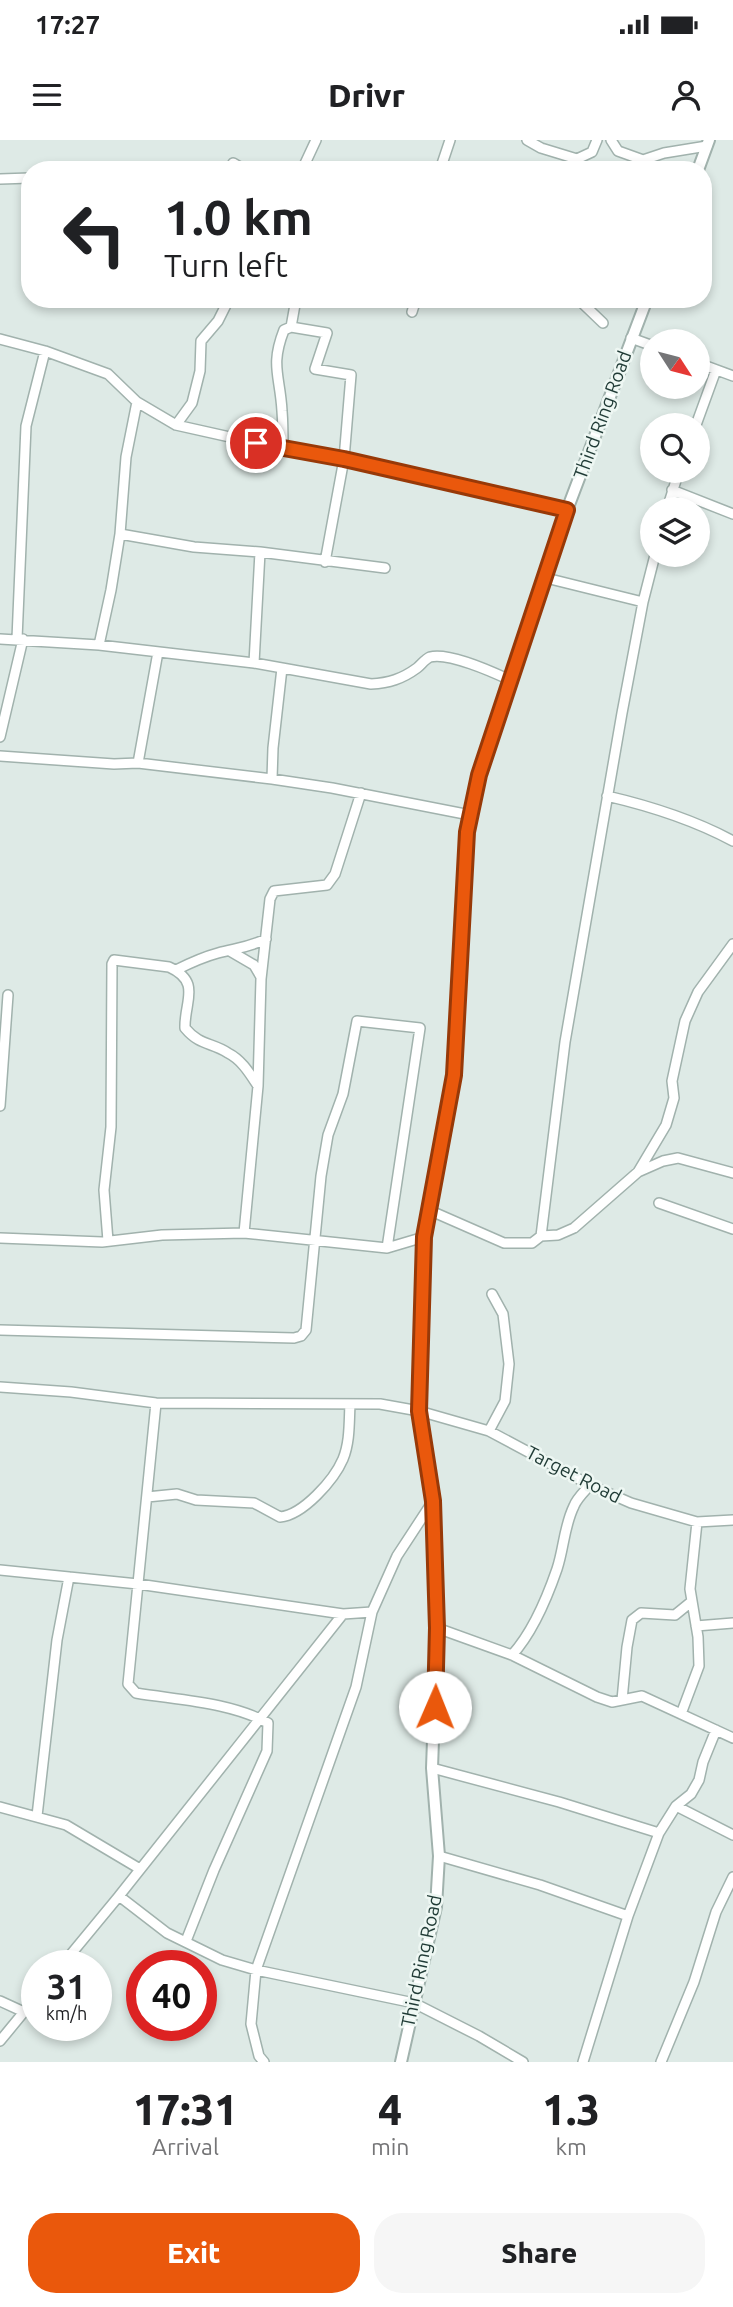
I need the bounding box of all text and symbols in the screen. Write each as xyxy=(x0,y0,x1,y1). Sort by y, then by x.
text: 17:27 xyxy=(35,10,100,39)
icon: menu xyxy=(28,76,66,114)
icon: person xyxy=(667,76,705,114)
text: Drivr xyxy=(328,77,405,113)
icon: left xyxy=(49,189,140,280)
text: 1.0 km xyxy=(164,189,313,244)
text: Turn left xyxy=(164,247,288,283)
north arrow xyxy=(640,329,710,399)
map controls xyxy=(640,329,710,567)
street label: Third Ring Road xyxy=(569,348,635,482)
pin xyxy=(226,413,286,473)
button: search xyxy=(640,413,710,483)
icon: arrive xyxy=(237,424,275,462)
button: layers xyxy=(640,497,710,567)
street label: Target Road xyxy=(523,1441,625,1507)
position arrow xyxy=(398,1670,472,1744)
street label: Third Ring Road xyxy=(396,1893,446,2029)
speed limit sign: 40 xyxy=(126,1950,217,2041)
text: 31 xyxy=(47,1966,86,2006)
text: km/h xyxy=(46,2003,87,2023)
text: 17:31 xyxy=(133,2086,238,2133)
text: 4 xyxy=(378,2086,402,2133)
text: 1.3 xyxy=(542,2086,600,2133)
text: Arrival xyxy=(152,2134,219,2159)
text: min xyxy=(371,2134,409,2159)
text: km xyxy=(555,2134,587,2159)
button: Exit xyxy=(28,2213,360,2293)
button: Share xyxy=(374,2213,705,2293)

